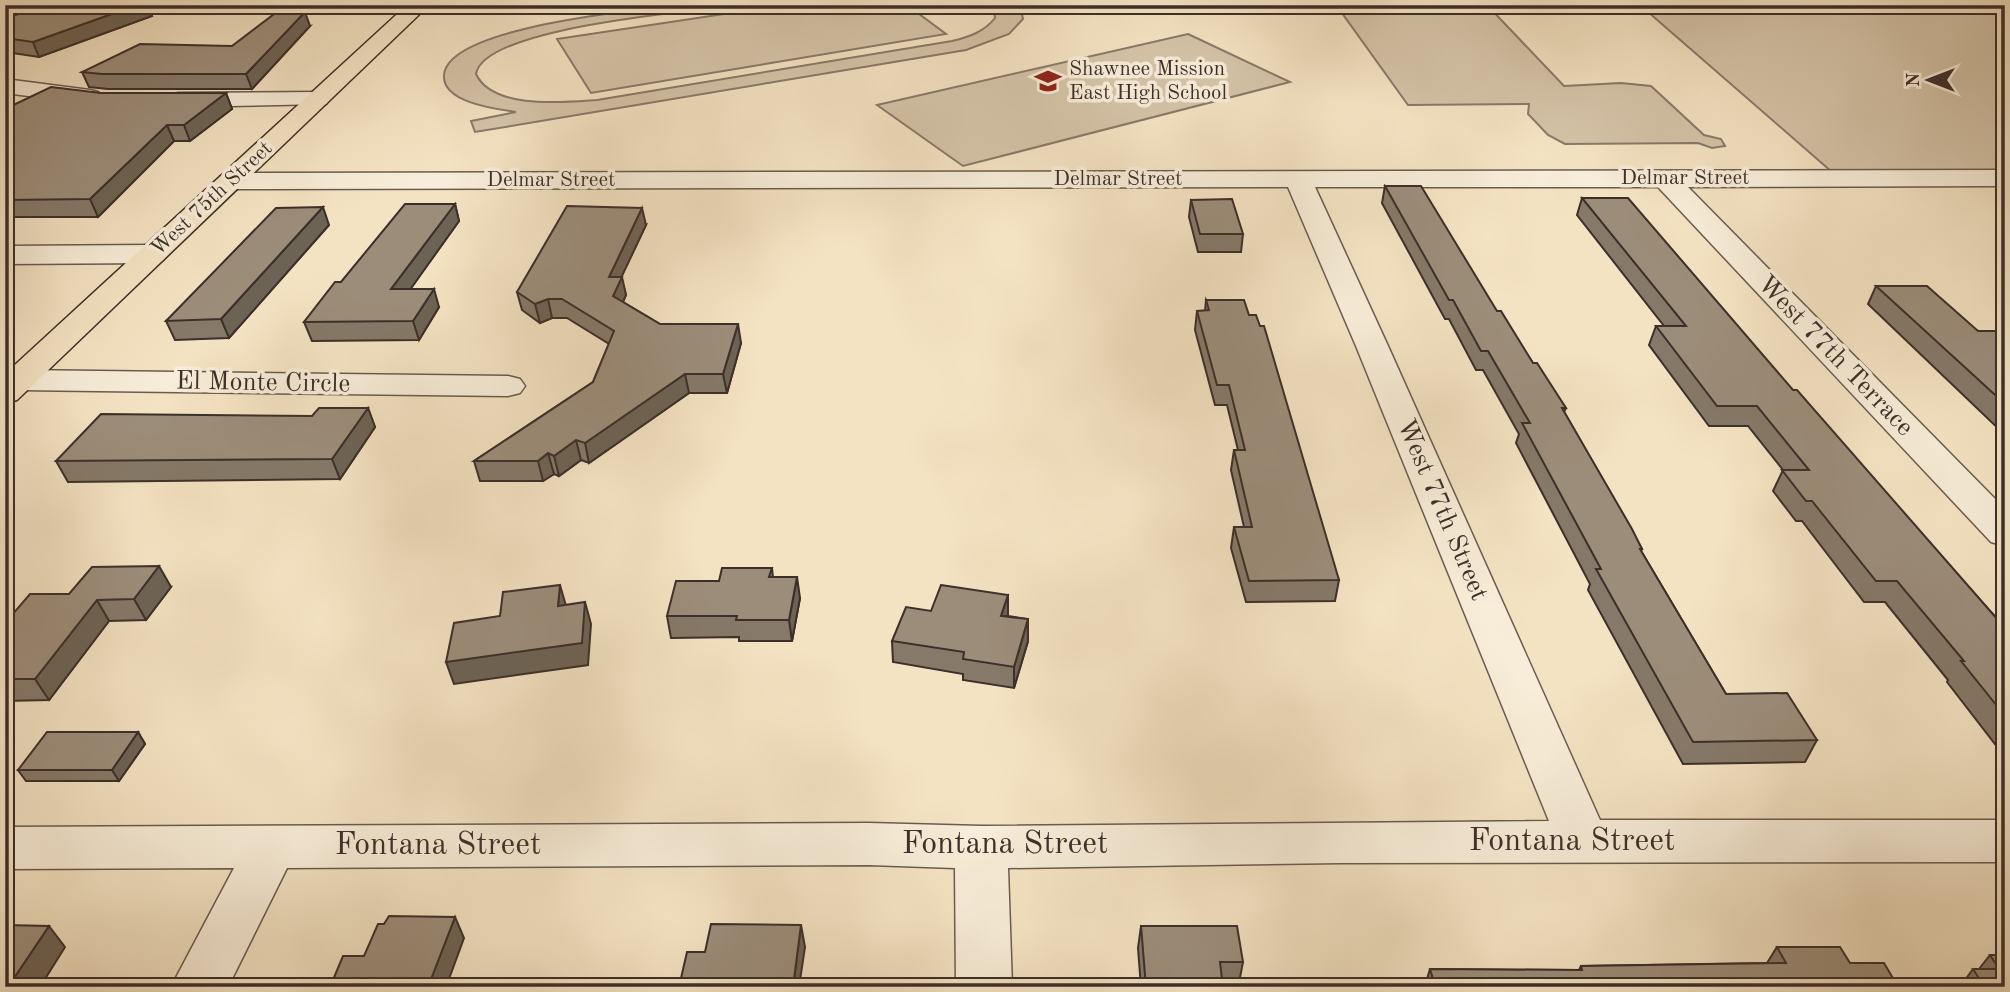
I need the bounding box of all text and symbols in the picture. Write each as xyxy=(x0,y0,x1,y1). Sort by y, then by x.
north arrow xyxy=(1895,46,1965,116)
place label: Shawnee Mission East High School xyxy=(1069,59,1228,104)
school or university icon: Shawnee Mission East High School xyxy=(1033,66,1063,96)
text: N xyxy=(1905,72,1924,87)
street label: West 75th Street xyxy=(147,138,277,260)
street label: Delmar Street xyxy=(1621,168,1749,189)
street label: Delmar Street xyxy=(1054,169,1182,190)
street label: Delmar Street xyxy=(487,170,615,191)
street label: West 77th Terrace xyxy=(1752,271,1918,441)
street label: El Monte Circle xyxy=(175,368,351,398)
street label: West 77th Street xyxy=(1392,415,1492,605)
street label: Fontana Street xyxy=(1469,826,1675,858)
street label: Fontana Street xyxy=(902,829,1108,861)
street label: Fontana Street xyxy=(335,830,541,862)

